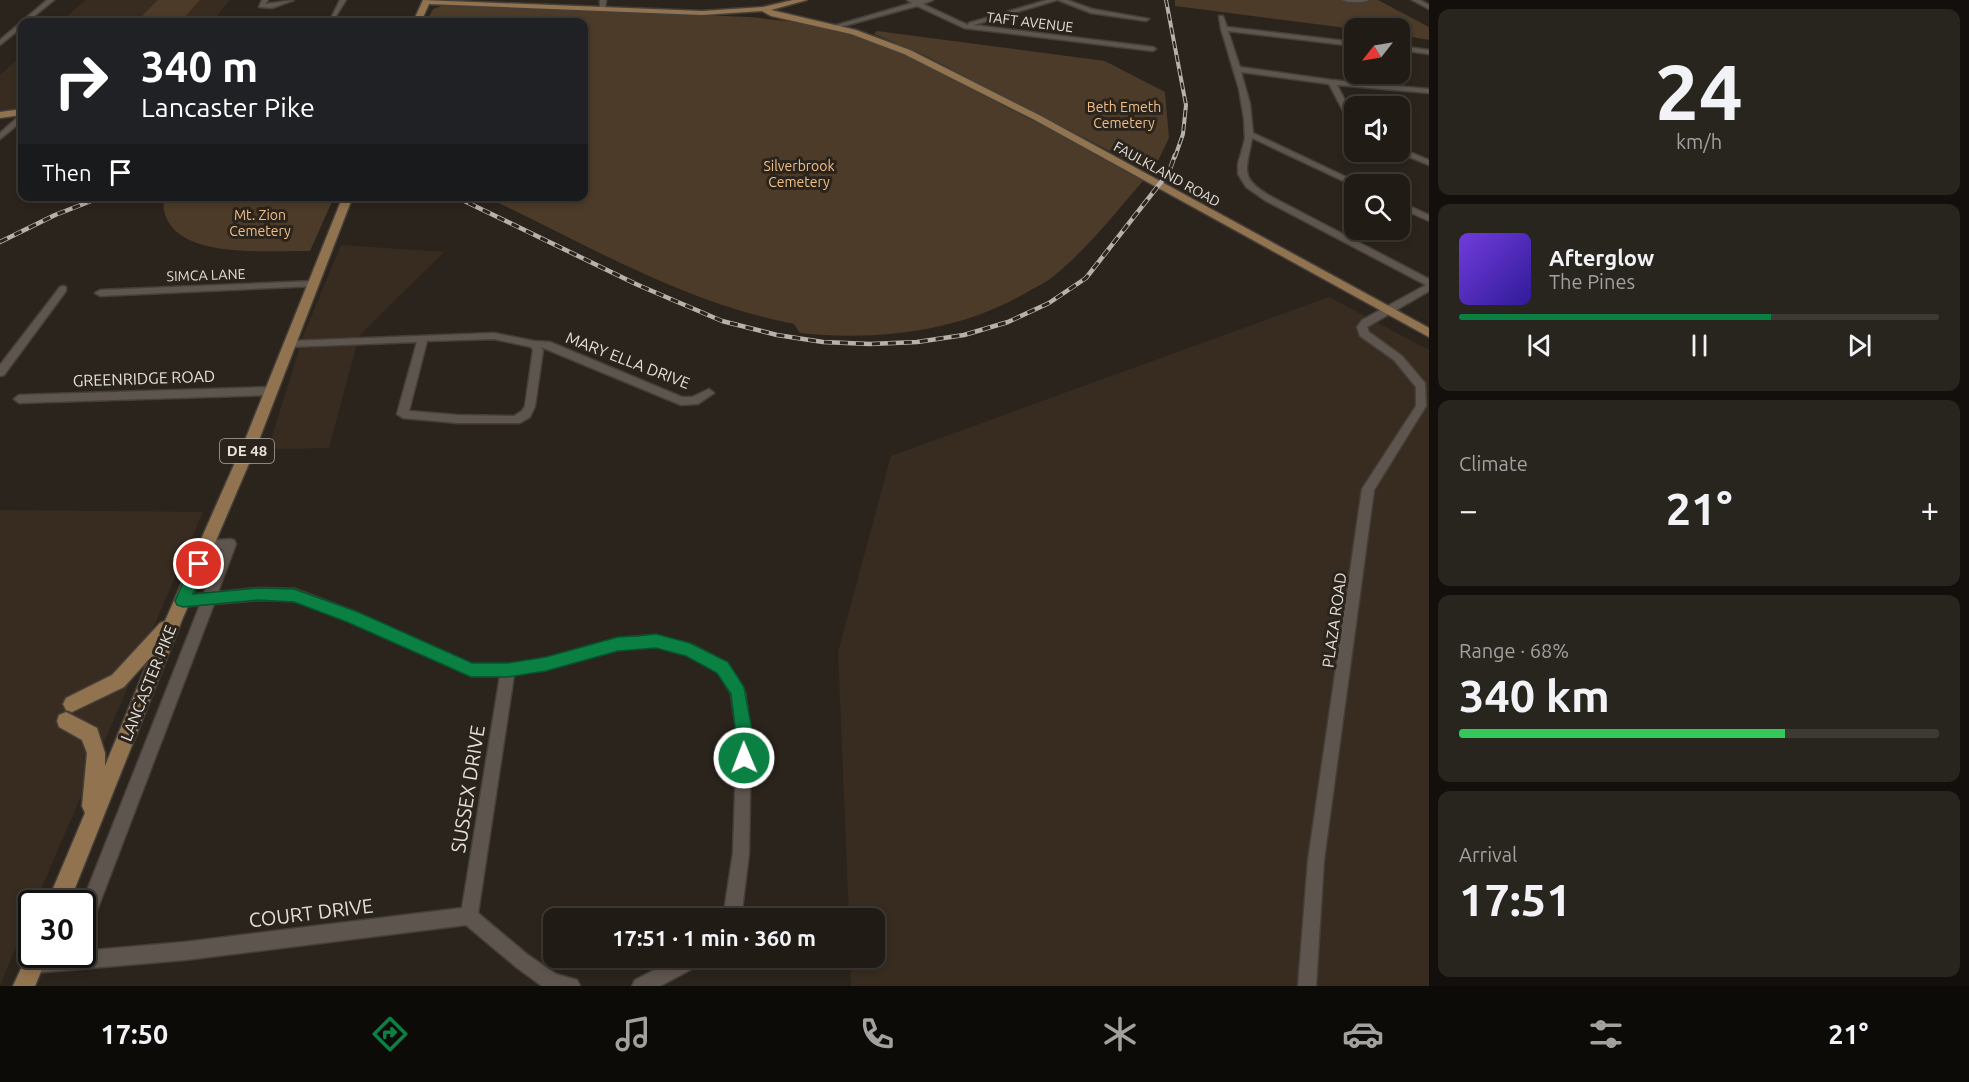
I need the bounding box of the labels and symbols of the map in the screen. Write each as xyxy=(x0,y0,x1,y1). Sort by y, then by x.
street label: TAFT AVENUE xyxy=(986,9,1074,35)
north arrow xyxy=(1344,18,1410,84)
park label: Beth Emeth Cemetery xyxy=(1087,99,1161,131)
street label: FAULKLAND ROAD xyxy=(1111,138,1223,210)
park label: Silverbrook Cemetery xyxy=(763,158,835,190)
park label: Mt. Zion Cemetery xyxy=(229,207,291,239)
street label: SIMCA LANE xyxy=(166,266,246,284)
street label: MARY ELLA DRIVE xyxy=(563,328,693,392)
street label: GREENRIDGE ROAD xyxy=(72,367,216,389)
road number: DE 48 xyxy=(220,439,274,463)
pin xyxy=(173,538,224,589)
street label: PLAZA ROAD xyxy=(1318,571,1350,669)
street label: LANCASTER PIKE xyxy=(117,622,179,744)
street label: SUSSEX DRIVE xyxy=(446,723,489,854)
position arrow xyxy=(712,726,776,790)
speed limit sign: 30 xyxy=(18,890,96,968)
street label: COURT DRIVE xyxy=(247,893,374,932)

